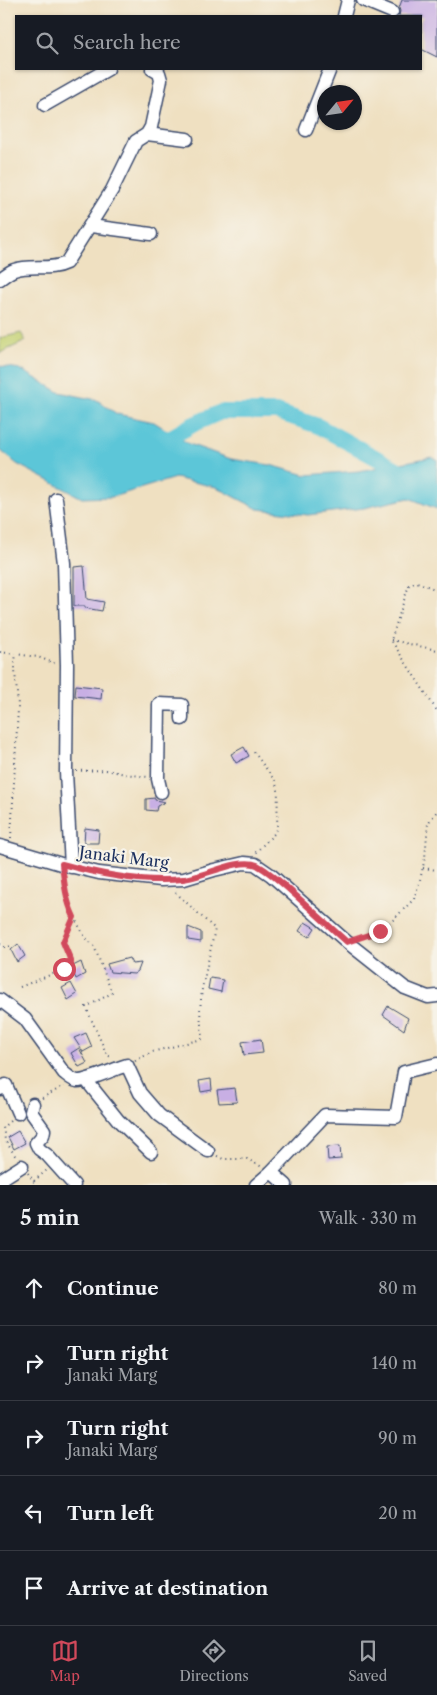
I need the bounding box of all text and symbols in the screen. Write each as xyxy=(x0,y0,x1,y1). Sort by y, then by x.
search box xyxy=(15,15,422,70)
icon: search xyxy=(33,29,61,57)
text: Search here xyxy=(73,31,181,54)
north arrow xyxy=(317,85,362,130)
street label: Janaki Marg xyxy=(75,841,171,872)
route end xyxy=(369,920,392,943)
route start xyxy=(53,958,76,981)
text: 5 min xyxy=(20,1205,80,1230)
text: Walk · 330 m xyxy=(319,1208,417,1228)
icon: ahead xyxy=(20,1274,48,1302)
text: Continue xyxy=(67,1277,159,1300)
text: 80 m xyxy=(378,1278,417,1298)
text: Turn right xyxy=(67,1342,168,1365)
icon: right xyxy=(20,1349,48,1377)
text: 140 m xyxy=(372,1353,417,1373)
text: Janaki Marg xyxy=(67,1365,157,1385)
text: Turn right xyxy=(67,1417,168,1440)
icon: right xyxy=(20,1424,48,1452)
text: 90 m xyxy=(378,1428,417,1448)
text: Janaki Marg xyxy=(67,1440,157,1460)
icon: left xyxy=(20,1499,48,1527)
text: Turn left xyxy=(67,1502,154,1525)
text: 20 m xyxy=(378,1503,417,1523)
icon: arrive xyxy=(20,1574,48,1602)
text: Arrive at destination xyxy=(67,1577,268,1600)
tab: Map xyxy=(50,1637,80,1685)
tab: Directions xyxy=(179,1637,249,1685)
tab: Saved xyxy=(348,1637,387,1685)

